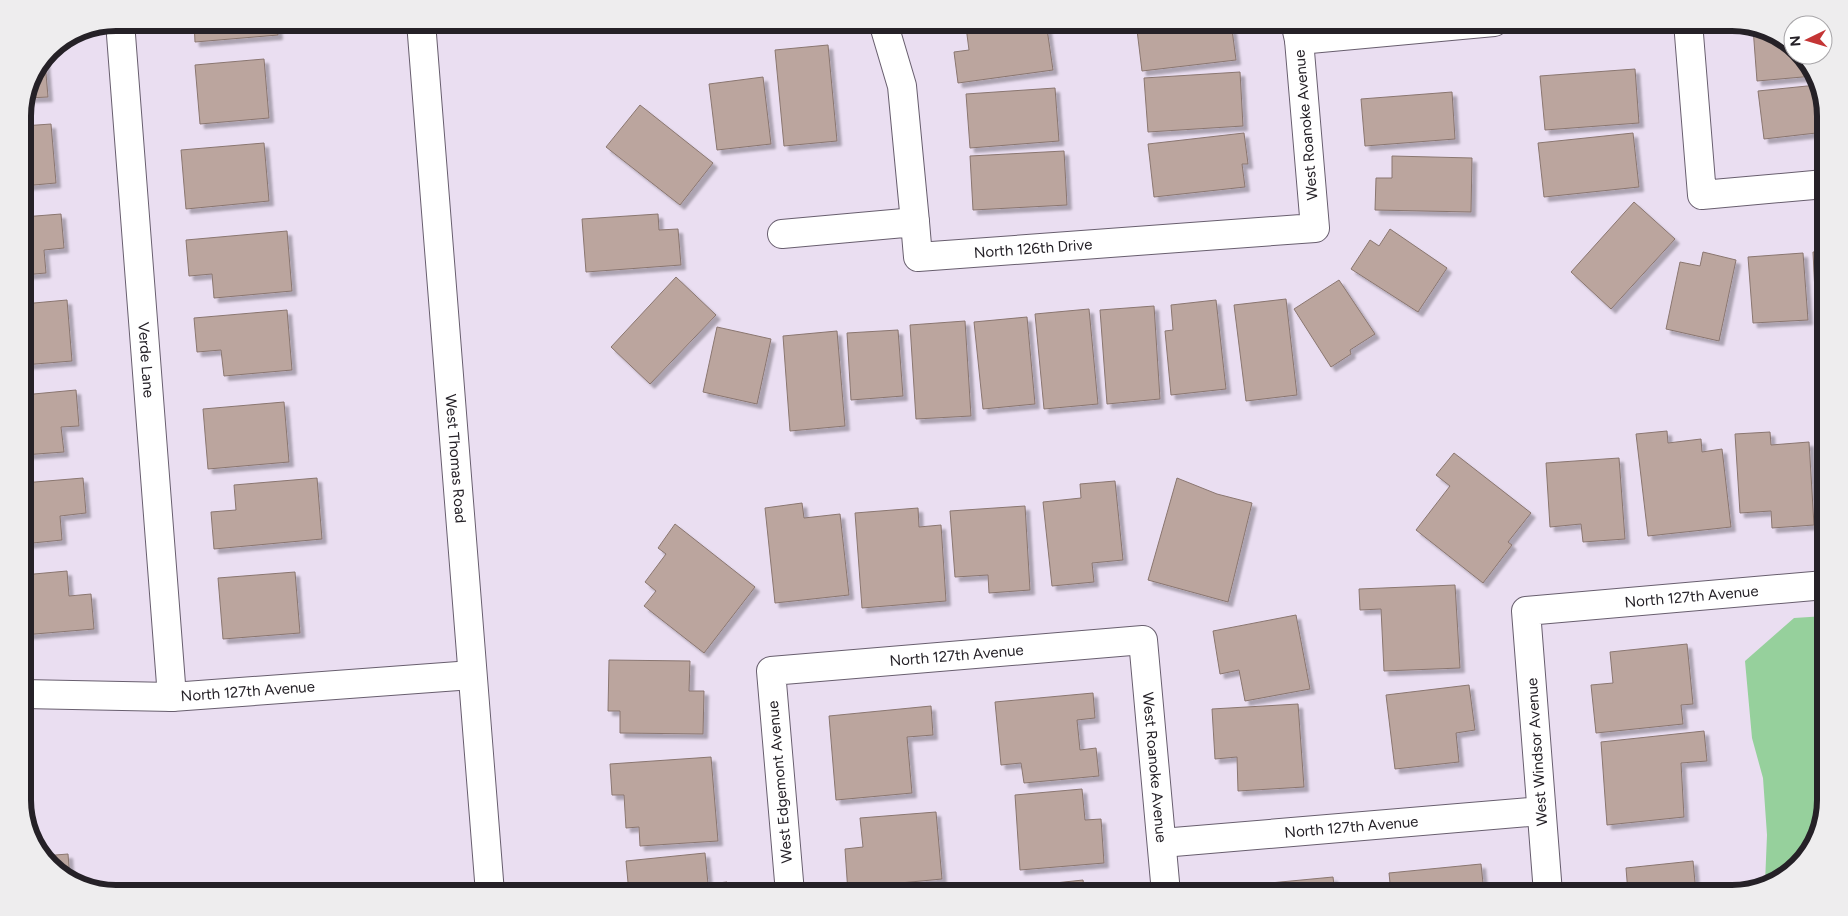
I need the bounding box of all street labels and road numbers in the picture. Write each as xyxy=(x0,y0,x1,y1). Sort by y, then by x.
street label: West Roanoke Avenue xyxy=(1290,49,1322,201)
street label: North 126th Drive xyxy=(973,235,1093,262)
street label: Verde Lane xyxy=(134,321,158,398)
street label: West Thomas Road xyxy=(442,393,470,524)
street label: North 127th Avenue xyxy=(1624,582,1759,611)
street label: North 127th Avenue xyxy=(889,641,1024,670)
street label: West Windsor Avenue xyxy=(1523,677,1551,827)
street label: North 127th Avenue xyxy=(180,678,315,705)
street label: West Roanoke Avenue xyxy=(1139,691,1170,843)
street label: West Edgemont Avenue xyxy=(764,700,796,864)
street label: North 127th Avenue xyxy=(1284,812,1419,842)

